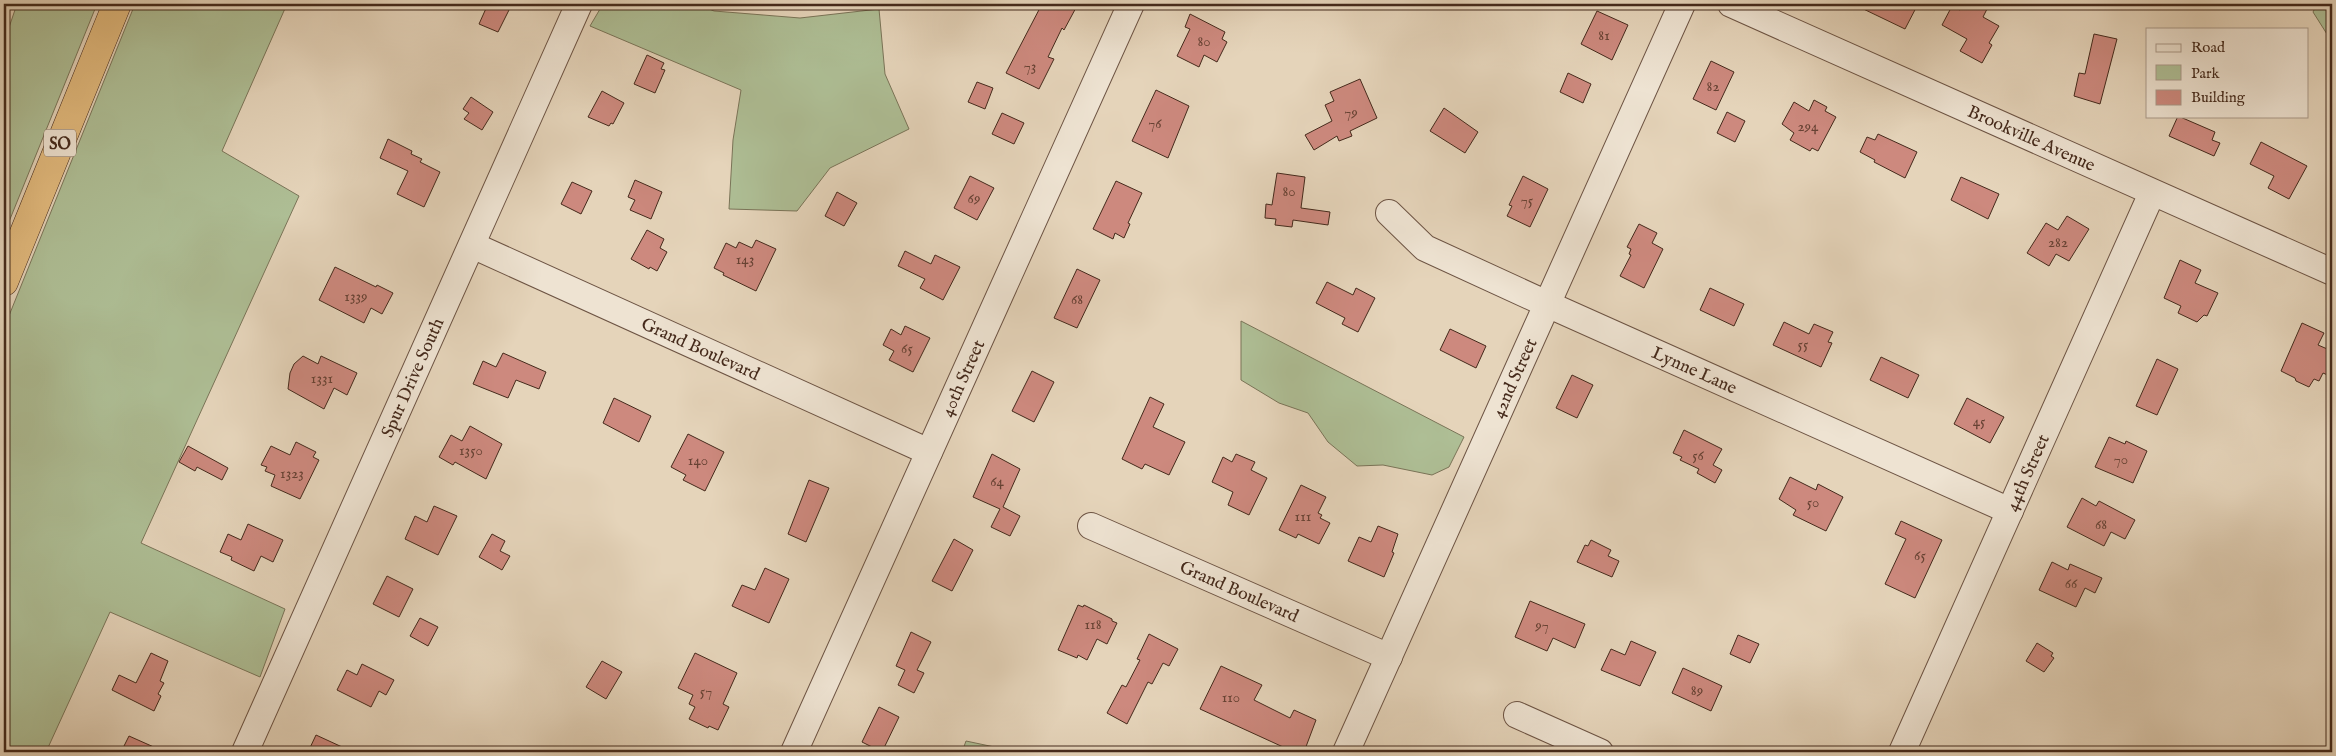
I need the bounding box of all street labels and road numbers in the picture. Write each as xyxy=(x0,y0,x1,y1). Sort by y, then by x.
street label: Brookville Avenue xyxy=(1963,101,2098,178)
road number: SO xyxy=(44,130,76,156)
street label: Grand Boulevard xyxy=(637,313,763,387)
street label: Spur Drive South xyxy=(377,314,450,442)
street label: 42nd Street xyxy=(1487,335,1543,422)
street label: 40th Street xyxy=(936,337,991,421)
street label: Lynne Lane xyxy=(1648,342,1740,400)
street label: 44th Street xyxy=(2001,431,2056,515)
street label: Grand Boulevard xyxy=(1176,556,1302,629)

